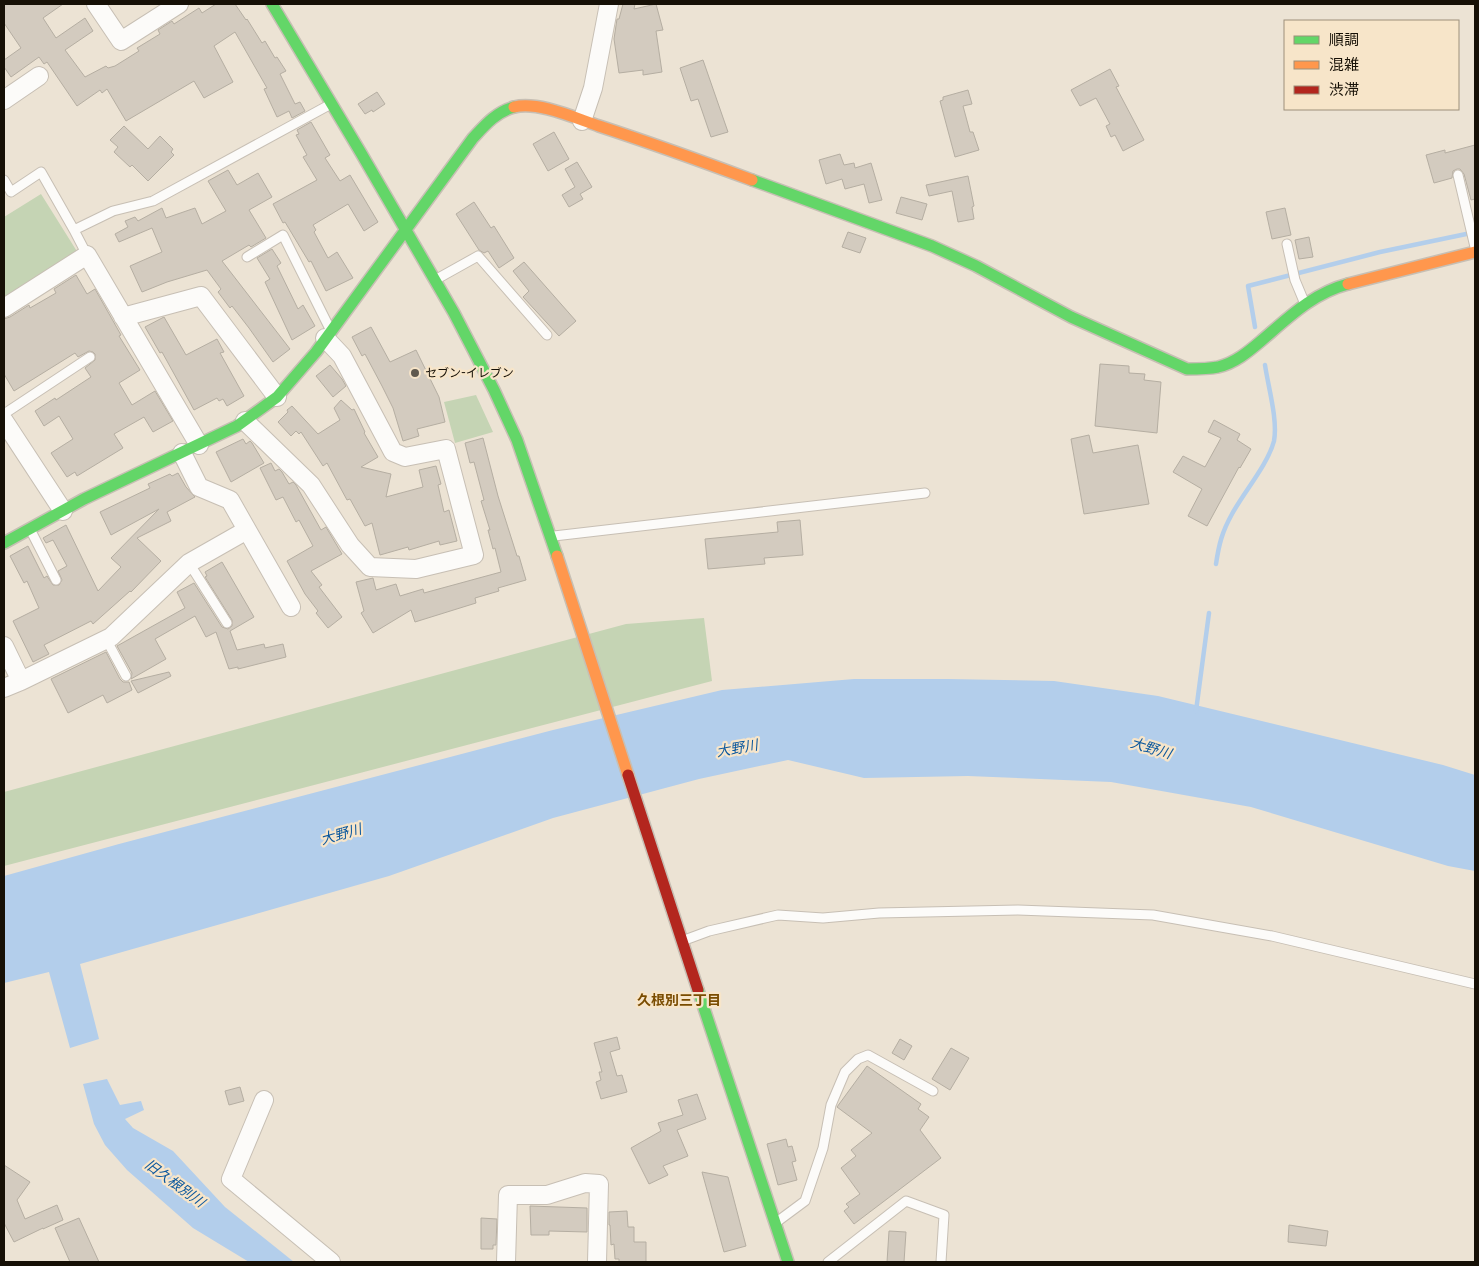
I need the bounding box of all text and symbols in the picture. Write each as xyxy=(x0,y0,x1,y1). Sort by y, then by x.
legend xyxy=(1284,20,1459,110)
text: 順調 xyxy=(1329,31,1359,49)
text: 混雑 xyxy=(1329,56,1359,74)
text: 渋滞 xyxy=(1329,81,1359,99)
place label: セブン-イレブン xyxy=(425,366,514,380)
marker: セブン-イレブン xyxy=(409,367,421,379)
water label: 大野川 xyxy=(1128,734,1175,763)
water label: 大野川 xyxy=(715,736,761,761)
water label: 大野川 xyxy=(319,820,366,848)
district label: 久根別三丁目 xyxy=(637,992,721,1009)
water label: 旧久根別川 xyxy=(141,1156,210,1212)

